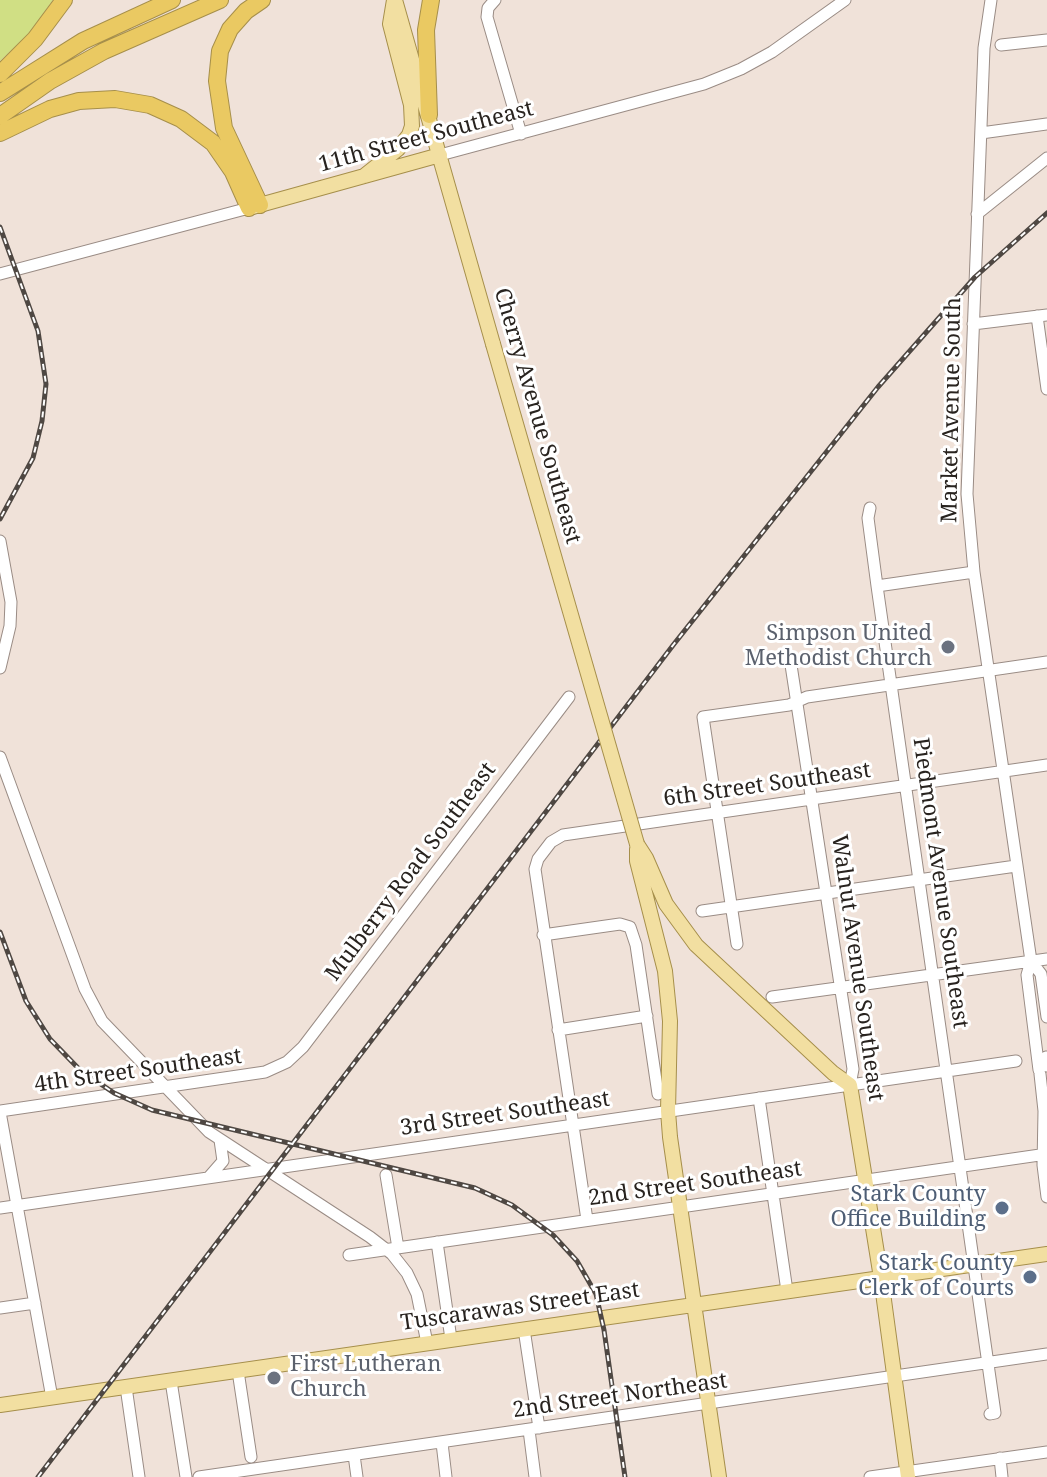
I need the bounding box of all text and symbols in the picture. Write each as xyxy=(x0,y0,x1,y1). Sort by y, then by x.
street label: 11th Street Southeast xyxy=(316,96,536,178)
street label: Cherry Avenue Southeast xyxy=(488,285,586,547)
street label: Market Avenue South xyxy=(937,297,967,523)
place label: Simpson United Methodist Church xyxy=(745,621,932,672)
marker: Simpson United Methodist Church xyxy=(939,638,957,656)
street label: Piedmont Avenue Southeast xyxy=(907,736,973,1030)
street label: 6th Street Southeast xyxy=(662,757,872,813)
street label: Mulberry Road Southeast xyxy=(320,758,502,986)
street label: Walnut Avenue Southeast xyxy=(825,833,889,1103)
street label: 4th Street Southeast xyxy=(33,1043,243,1099)
street label: 3rd Street Southeast xyxy=(399,1086,611,1142)
street label: 2nd Street Southeast xyxy=(587,1156,803,1212)
place label: Stark County Office Building xyxy=(831,1182,986,1234)
marker: Stark County Office Building xyxy=(993,1199,1011,1217)
place label: Stark County Clerk of Courts xyxy=(858,1251,1014,1302)
marker: Stark County Clerk of Courts xyxy=(1021,1268,1039,1286)
street label: Tuscarawas Street East xyxy=(399,1277,641,1337)
place label: First Lutheran Church xyxy=(290,1352,441,1404)
street label: 2nd Street Northeast xyxy=(511,1368,729,1424)
marker: First Lutheran Church xyxy=(265,1369,283,1387)

